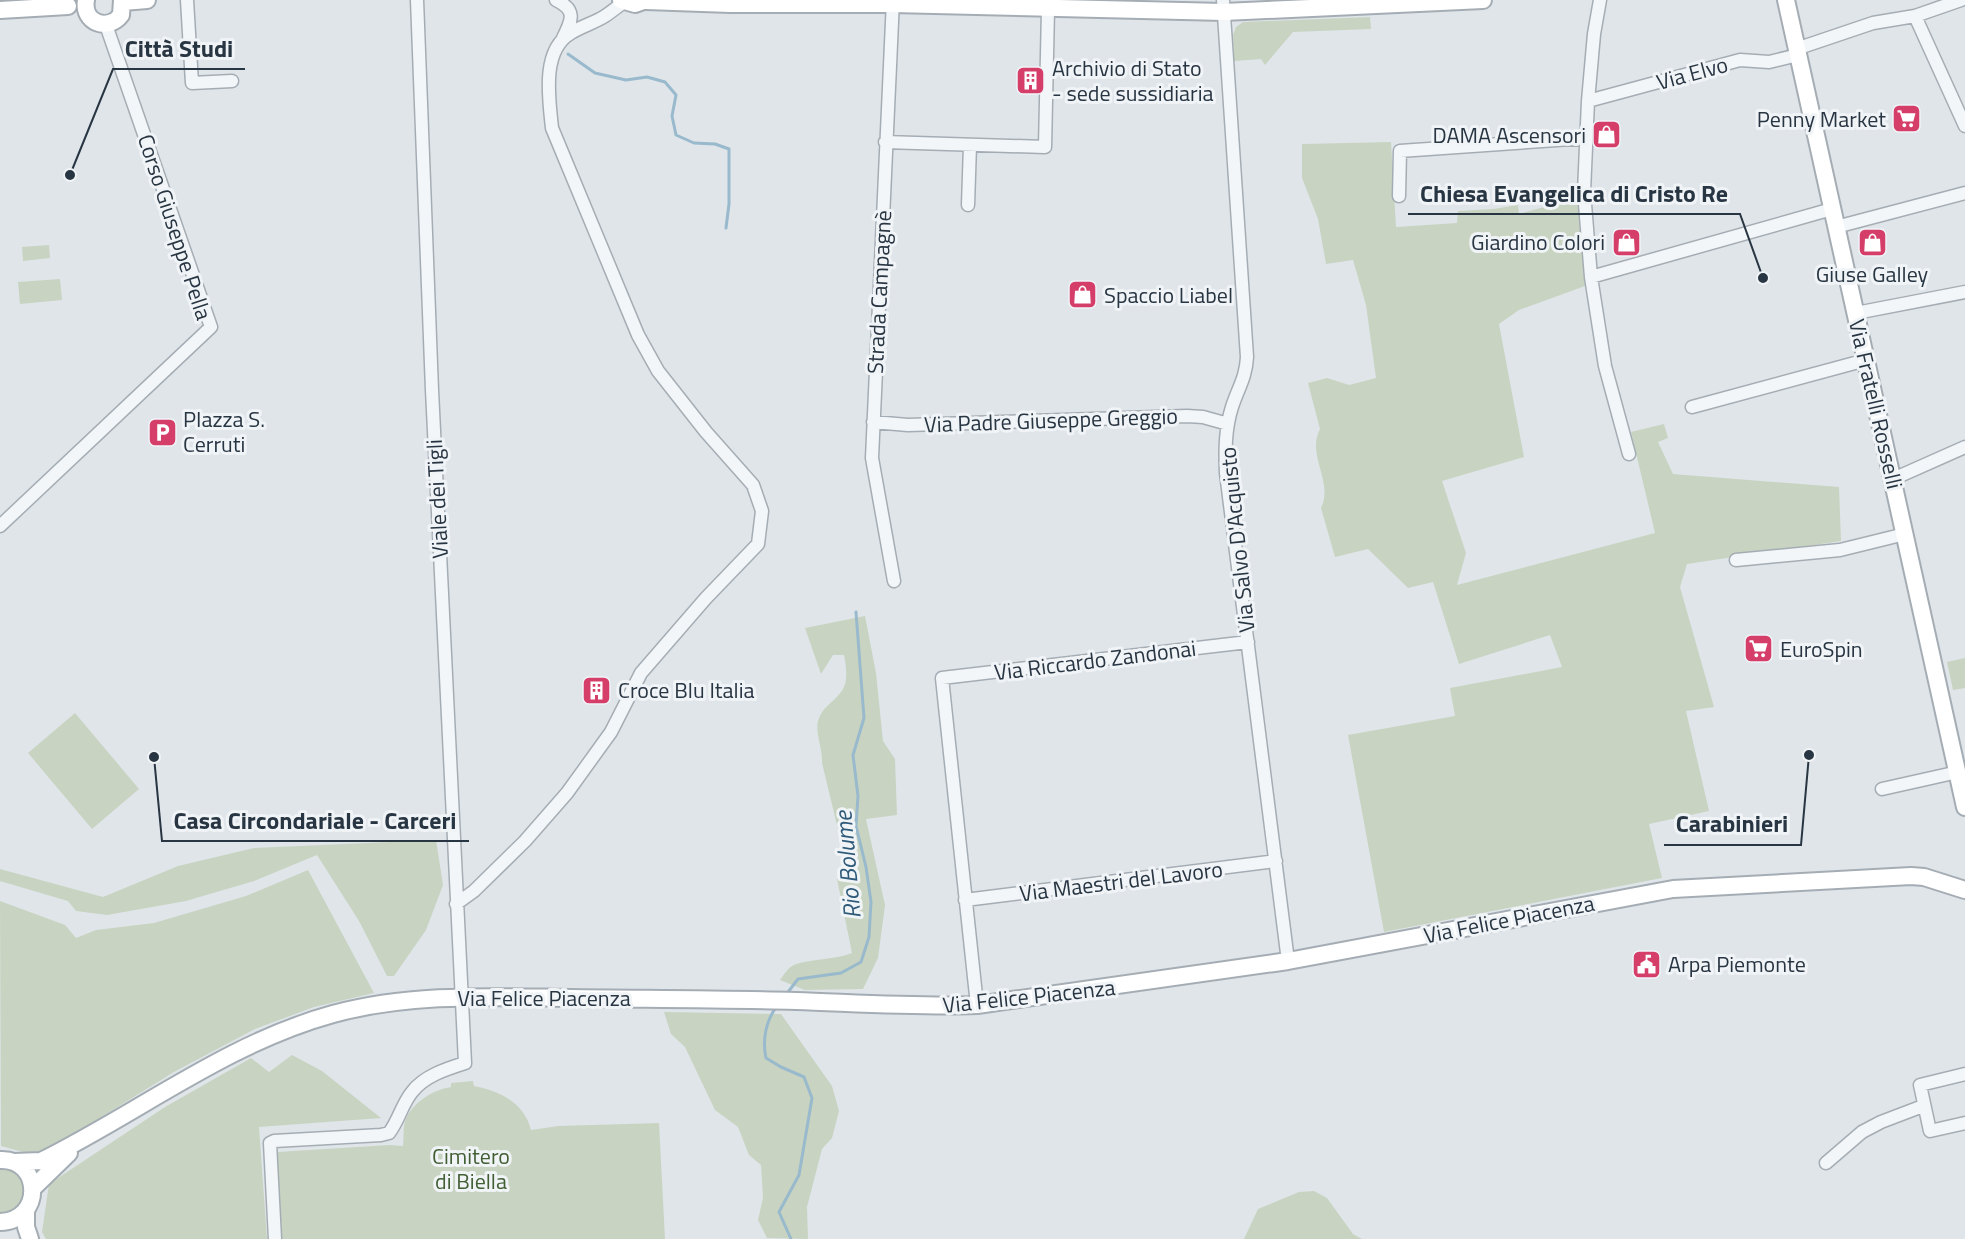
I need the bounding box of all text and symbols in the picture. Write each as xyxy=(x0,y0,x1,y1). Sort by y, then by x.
callout: Città Studi xyxy=(113,27,245,69)
text: Città Studi xyxy=(125,30,233,66)
street label: Via Elvo xyxy=(1652,47,1732,99)
place label: Archivio di Stato - sede sussidiaria xyxy=(1052,51,1214,110)
building icon: Archivio di Stato - sede sussidiaria xyxy=(1015,65,1047,97)
place label: Penny Market xyxy=(1757,102,1886,136)
supermarket icon: Penny Market xyxy=(1891,103,1923,135)
place label: DAMA Ascensori xyxy=(1433,118,1586,152)
shop icon: DAMA Ascensori xyxy=(1591,119,1623,151)
street label: Corso Giuseppe Pella xyxy=(129,130,221,324)
callout: Chiesa Evangelica di Cristo Re xyxy=(1408,172,1740,214)
text: Chiesa Evangelica di Cristo Re xyxy=(1420,175,1728,211)
street label: Strada Campagnè xyxy=(858,209,900,375)
place label: Giardino Colori xyxy=(1471,225,1605,259)
shop icon: Giardino Colori xyxy=(1610,226,1642,258)
shop icon: Giuse Galley xyxy=(1856,226,1888,258)
place label: Giuse Galley xyxy=(1816,257,1929,291)
place label: Spaccio Liabel xyxy=(1104,278,1233,312)
shop icon: Spaccio Liabel xyxy=(1067,279,1099,311)
street label: Via Fratelli Rosselli xyxy=(1840,316,1912,492)
street label: Via Padre Giuseppe Greggio xyxy=(923,399,1179,441)
place label: PIazza S. Cerruti xyxy=(183,402,265,461)
parking icon: PIazza S. Cerruti xyxy=(146,416,178,448)
street label: Viale dei Tigli xyxy=(417,438,457,560)
street label: Via Salvo D'Acquisto xyxy=(1210,446,1264,634)
street label: Via Riccardo Zandonai xyxy=(992,631,1198,689)
place label: EuroSpin xyxy=(1780,632,1863,666)
supermarket icon: EuroSpin xyxy=(1743,633,1775,665)
place label: Croce Blu Italia xyxy=(618,673,755,707)
building icon: Croce Blu Italia xyxy=(581,674,613,706)
callout: Casa Circondariale - Carceri xyxy=(162,799,469,841)
text: Casa Circondariale - Carceri xyxy=(173,802,457,838)
callout: Carabinieri xyxy=(1664,803,1801,845)
text: Carabinieri xyxy=(1676,805,1788,841)
water label: Rio Bolume xyxy=(824,808,870,920)
street label: Via Maestri del Lavoro xyxy=(1017,852,1225,910)
street label: Via Felice Piacenza xyxy=(1421,886,1597,952)
place label: Arpa Piemonte xyxy=(1668,947,1806,981)
public building icon: Arpa Piemonte xyxy=(1631,948,1663,980)
street label: Via Felice Piacenza xyxy=(941,970,1117,1022)
street label: Via Felice Piacenza xyxy=(457,981,631,1015)
park label: Cimitero di Biella xyxy=(432,1139,510,1198)

